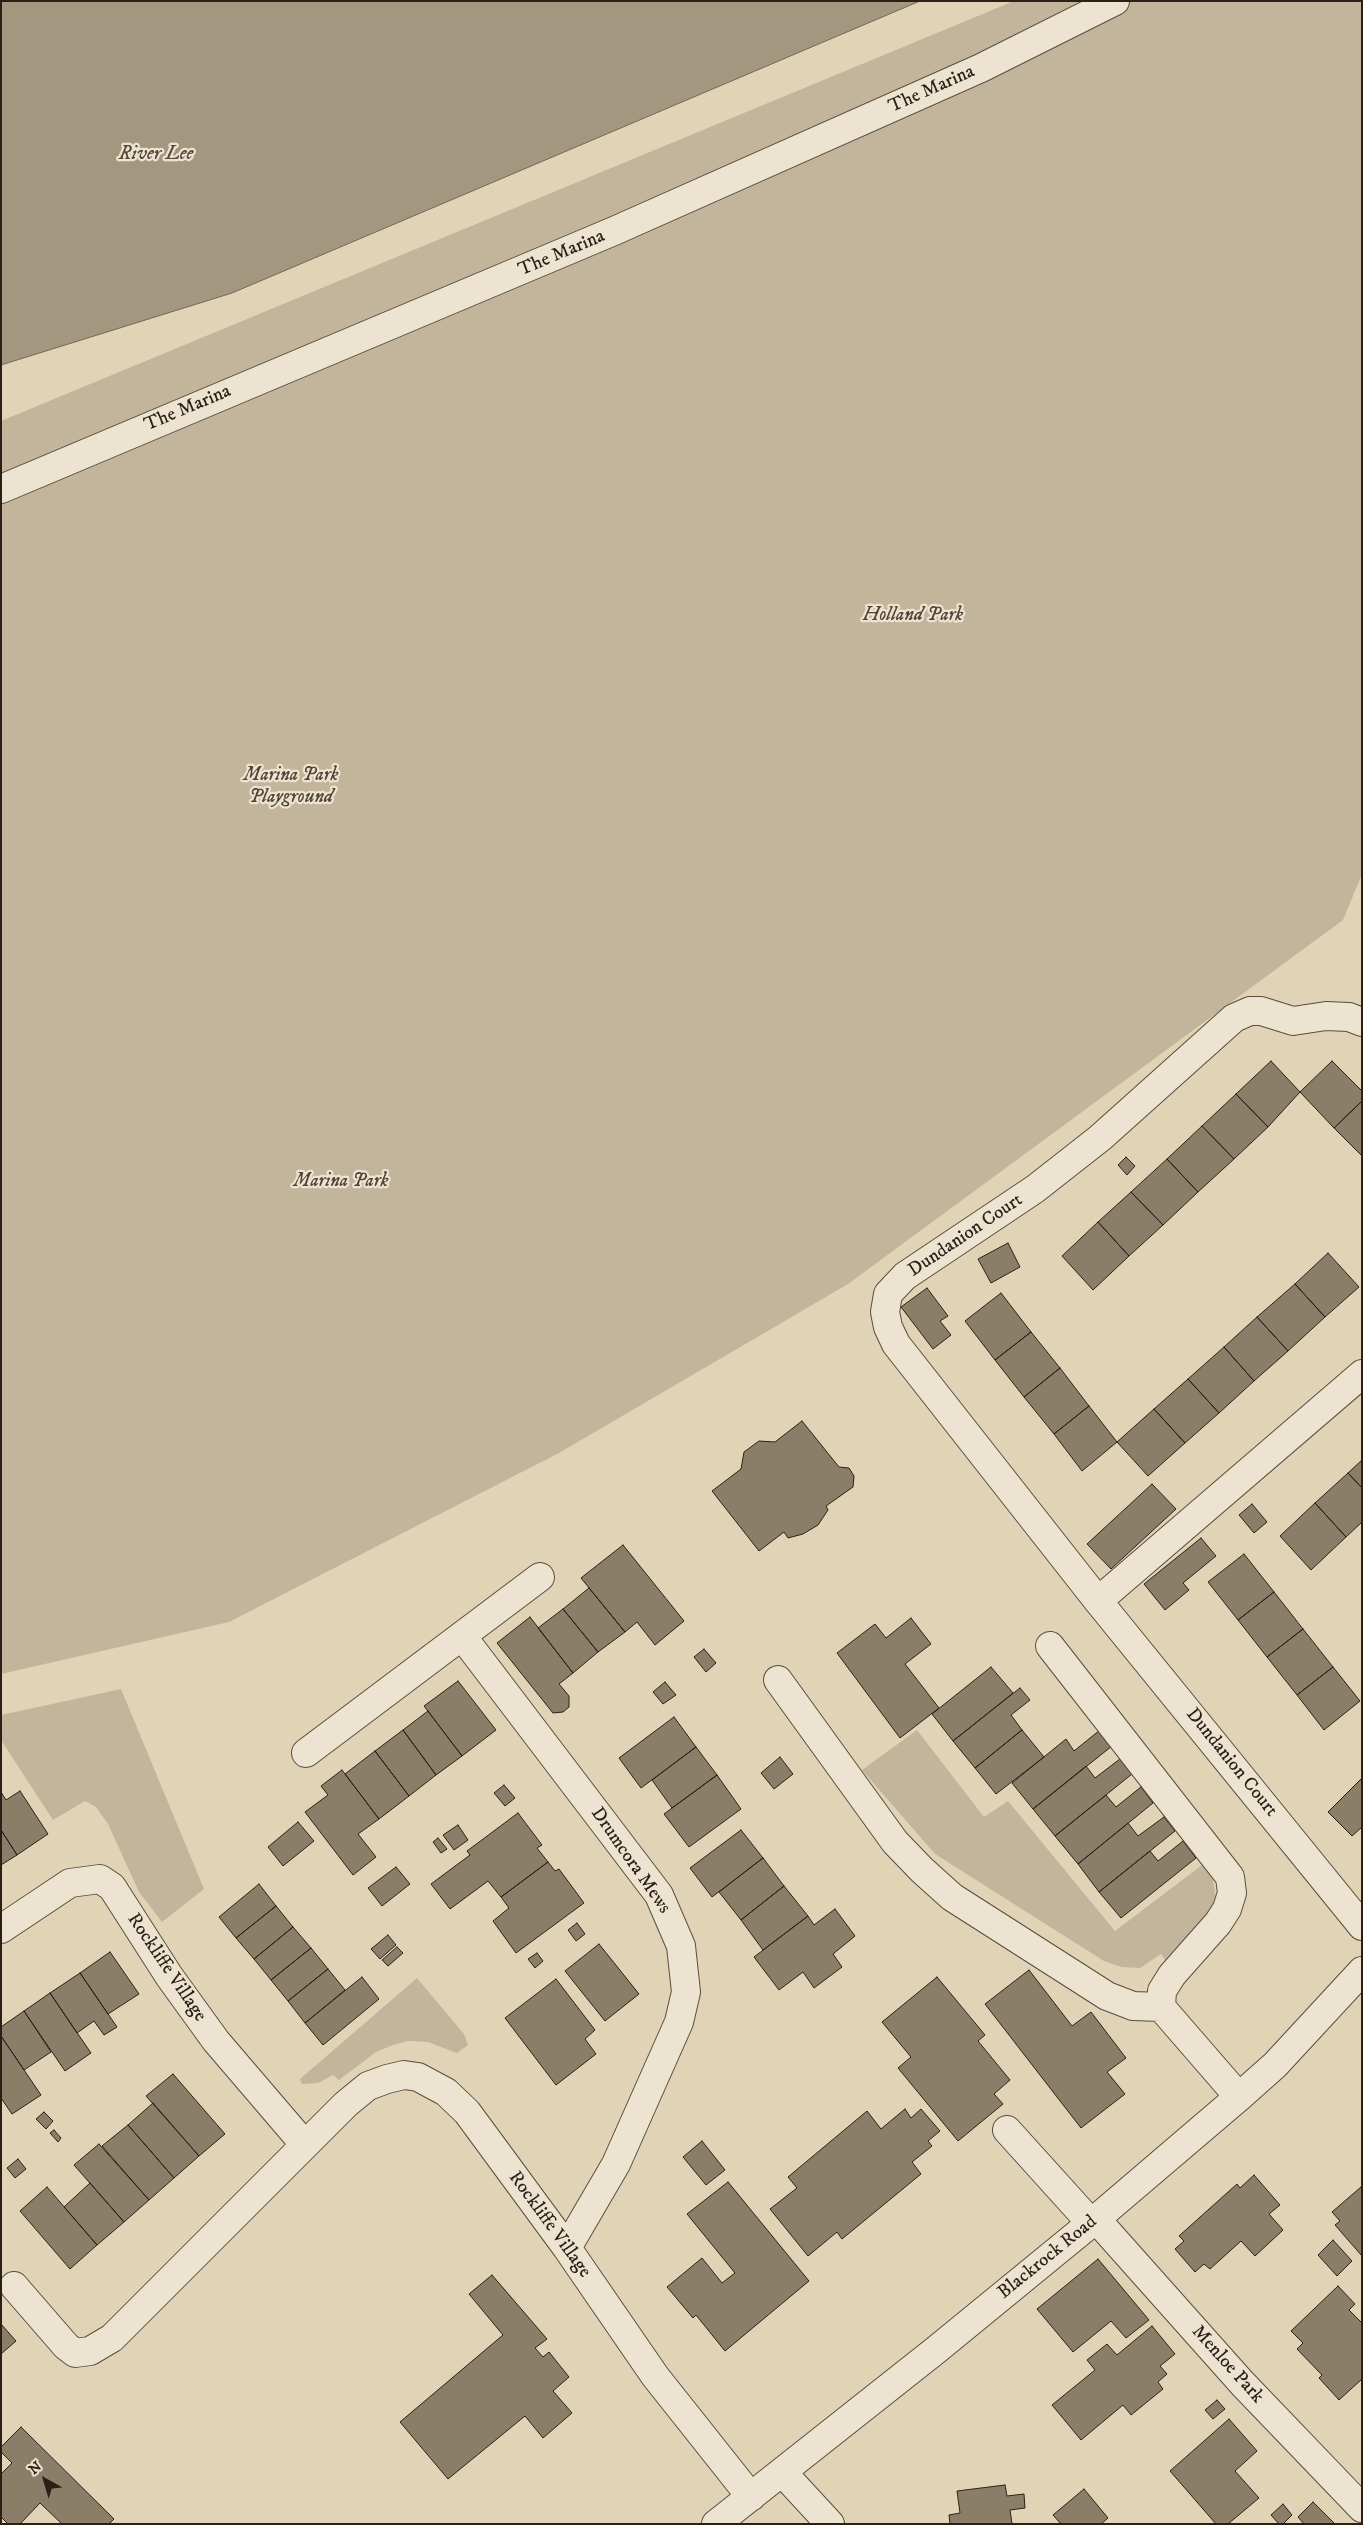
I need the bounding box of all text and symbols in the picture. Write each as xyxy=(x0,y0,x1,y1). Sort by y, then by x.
street label: The Marina xyxy=(886,61,978,119)
water label: River Lee xyxy=(119,143,193,167)
street label: The Marina xyxy=(515,226,609,282)
street label: The Marina xyxy=(141,381,235,437)
park label: Holland Park xyxy=(863,605,963,627)
park label: Marina Park Playground xyxy=(244,765,338,809)
park label: Marina Park xyxy=(294,1171,388,1193)
street label: Dundanion Court xyxy=(904,1189,1028,1283)
street label: Dundanion Court xyxy=(1180,1704,1282,1822)
street label: Drumcora Mews xyxy=(585,1803,675,1919)
street label: Rockliffe Village xyxy=(121,1909,211,2027)
street label: Rockliffe Village xyxy=(503,2167,595,2283)
street label: Blackrock Road xyxy=(994,2211,1102,2305)
street label: Menloe Park xyxy=(1186,2321,1268,2409)
north arrow xyxy=(20,2455,70,2505)
text: N xyxy=(25,2458,46,2479)

